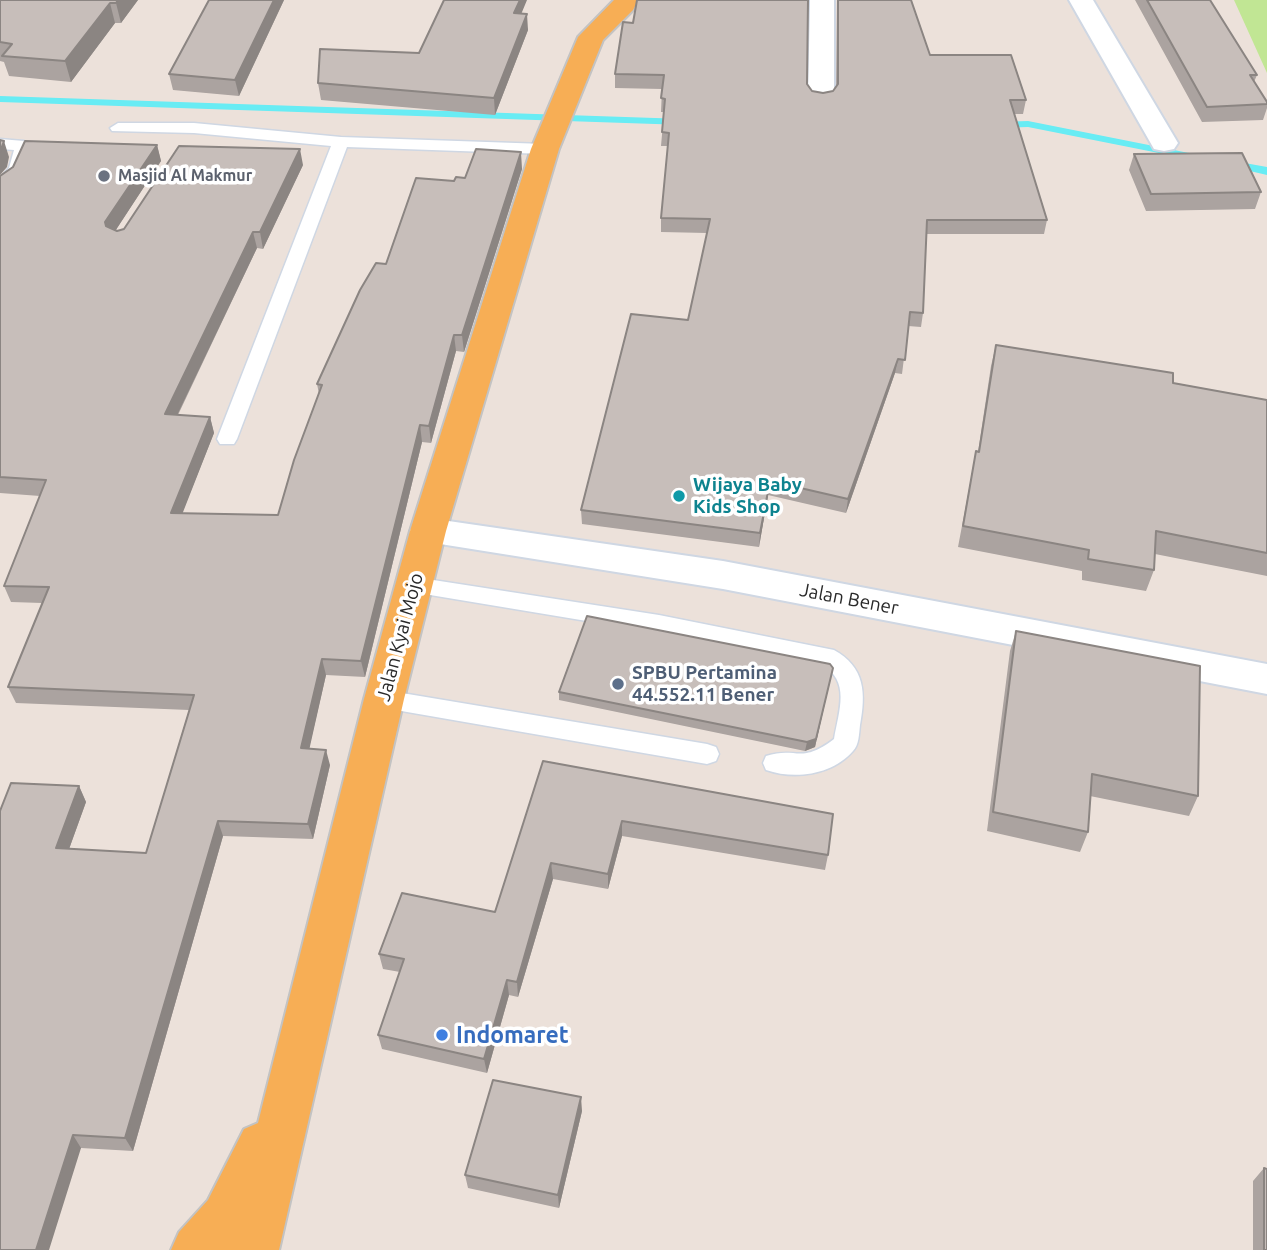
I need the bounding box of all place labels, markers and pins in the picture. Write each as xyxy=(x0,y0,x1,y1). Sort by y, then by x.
place label: Masjid Al Makmur xyxy=(118,166,252,186)
marker: Masjid Al Makmur xyxy=(96,168,112,184)
place label: Wijaya Baby Kids Shop xyxy=(693,474,802,518)
marker: Wijaya Baby Kids Shop xyxy=(671,488,687,504)
place label: SPBU Pertamina 44.552.11 Bener xyxy=(632,662,777,706)
marker: SPBU Pertamina 44.552.11 Bener xyxy=(610,676,626,692)
place label: Indomaret xyxy=(456,1021,569,1049)
marker: Indomaret xyxy=(434,1027,450,1043)

